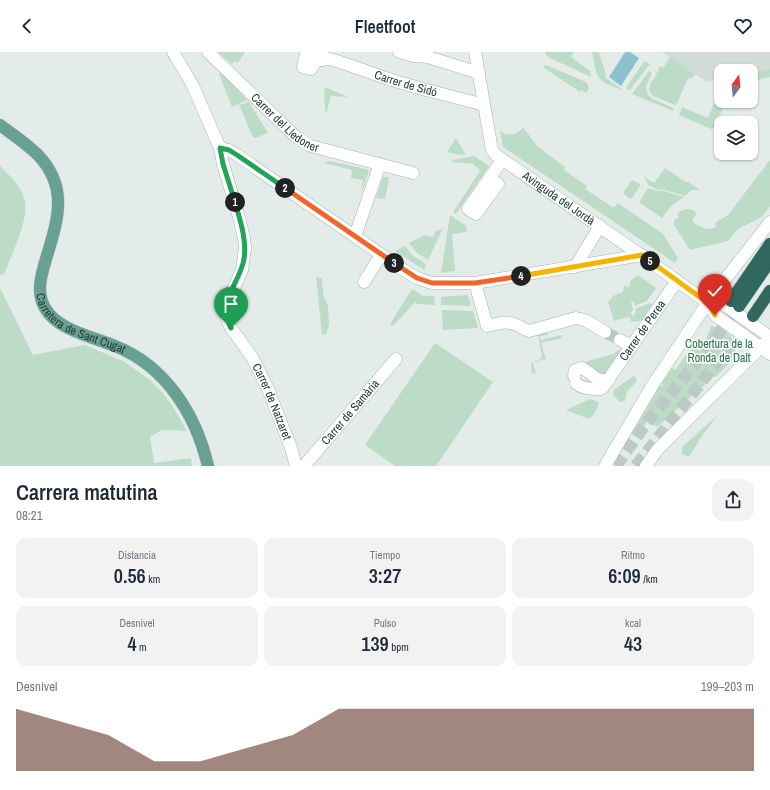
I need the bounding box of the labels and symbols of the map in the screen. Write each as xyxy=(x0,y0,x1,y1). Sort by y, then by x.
north arrow xyxy=(714,64,758,108)
street label: Carrer de Sidó xyxy=(372,67,439,100)
street label: Carrer del Lledoner xyxy=(247,90,321,156)
street label: Avinguda del Jordà xyxy=(518,167,598,229)
pin: 2 xyxy=(275,178,295,198)
pin: 1 xyxy=(225,192,245,212)
pin: 5 xyxy=(640,251,660,271)
pin: 3 xyxy=(384,253,404,273)
pin: 4 xyxy=(511,266,531,286)
pin xyxy=(698,274,732,315)
pin xyxy=(214,287,248,328)
street label: Carretera de Sant Cugat xyxy=(32,292,128,358)
street label: Carrer de Perea xyxy=(616,297,669,364)
park label: Cobertura de la Ronda de Dalt xyxy=(685,336,753,366)
street label: Carrer de Natzaret xyxy=(248,361,295,442)
street label: Carrer de Samària xyxy=(318,376,383,448)

